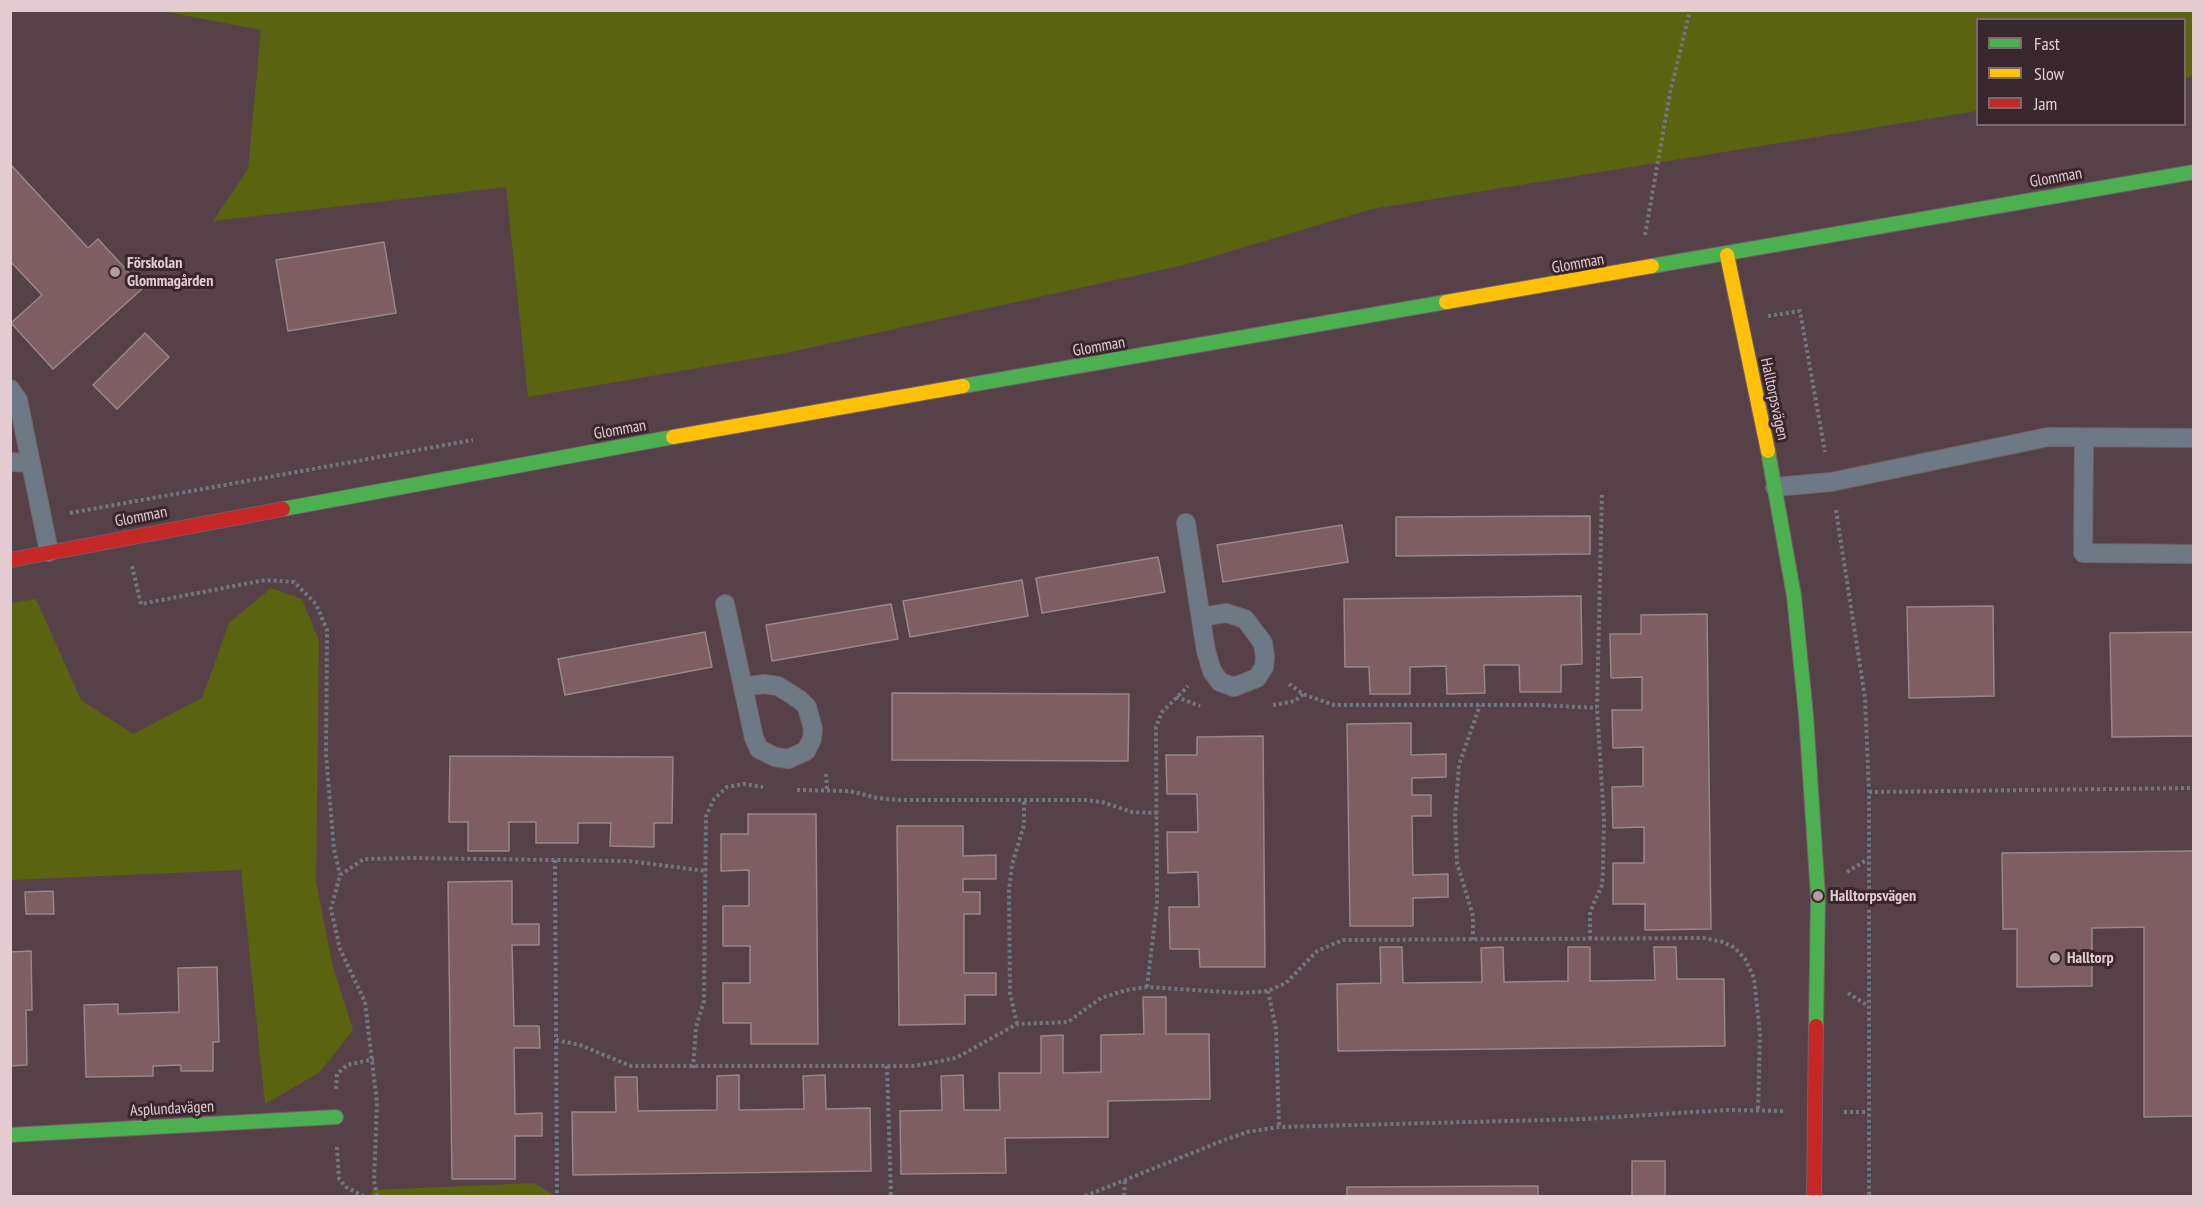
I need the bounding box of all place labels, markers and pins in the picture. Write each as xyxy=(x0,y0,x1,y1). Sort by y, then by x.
place label: Förskolan Glommagården xyxy=(127,253,213,291)
marker: Förskolan Glommagården xyxy=(108,265,122,279)
place label: Halltorpsvägen xyxy=(1830,886,1916,906)
marker: Halltorpsvägen xyxy=(1811,889,1825,903)
place label: Halltorp xyxy=(2067,948,2114,968)
marker: Halltorp xyxy=(2048,951,2062,965)

